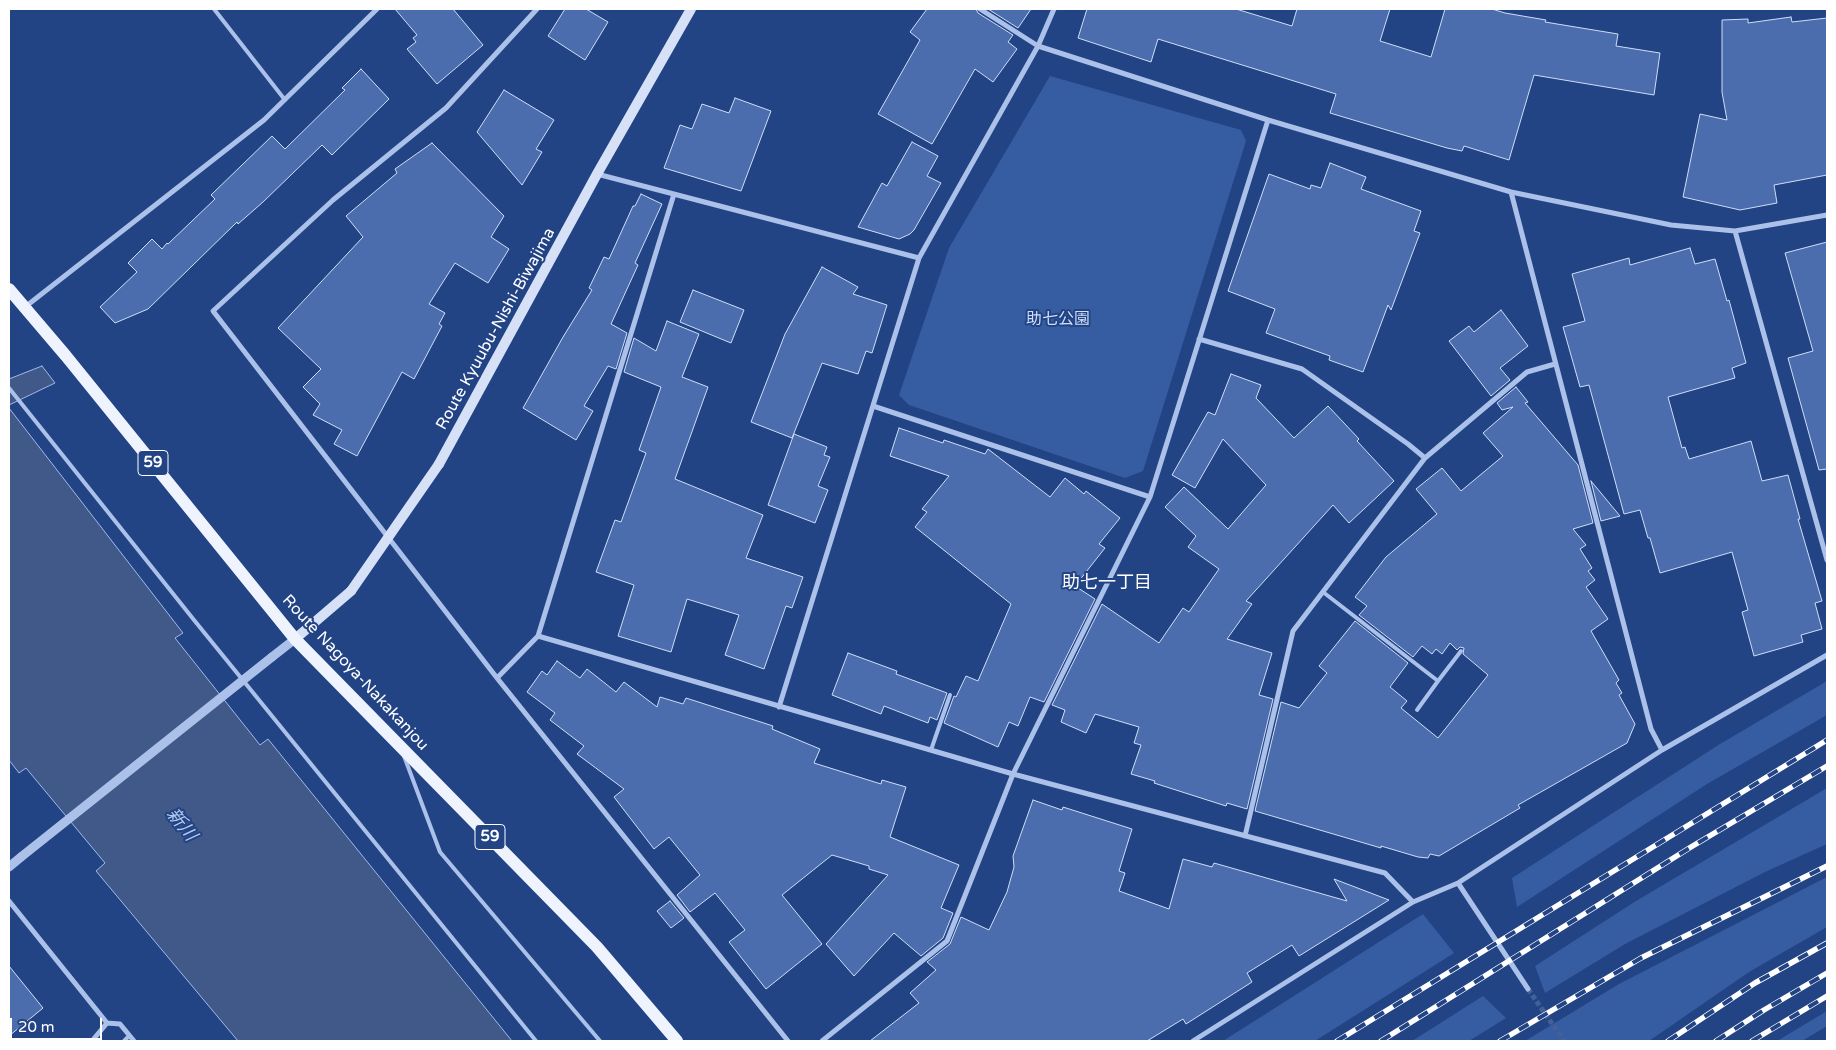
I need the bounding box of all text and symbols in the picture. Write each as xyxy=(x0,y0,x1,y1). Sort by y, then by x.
street label: Route Kyuubu-Nishi-Biwajima xyxy=(432,225,560,433)
park label: 助七公園 xyxy=(1026,310,1090,330)
road number: 59 xyxy=(138,450,168,476)
district label: 助七一丁目 xyxy=(1062,572,1152,594)
street label: Route Nagoya-Nakakanjou xyxy=(278,591,432,755)
water label: 新川 xyxy=(161,804,201,846)
road number: 59 xyxy=(475,824,505,850)
scale bar xyxy=(12,1008,105,1040)
text: 20 m xyxy=(18,1018,55,1036)

